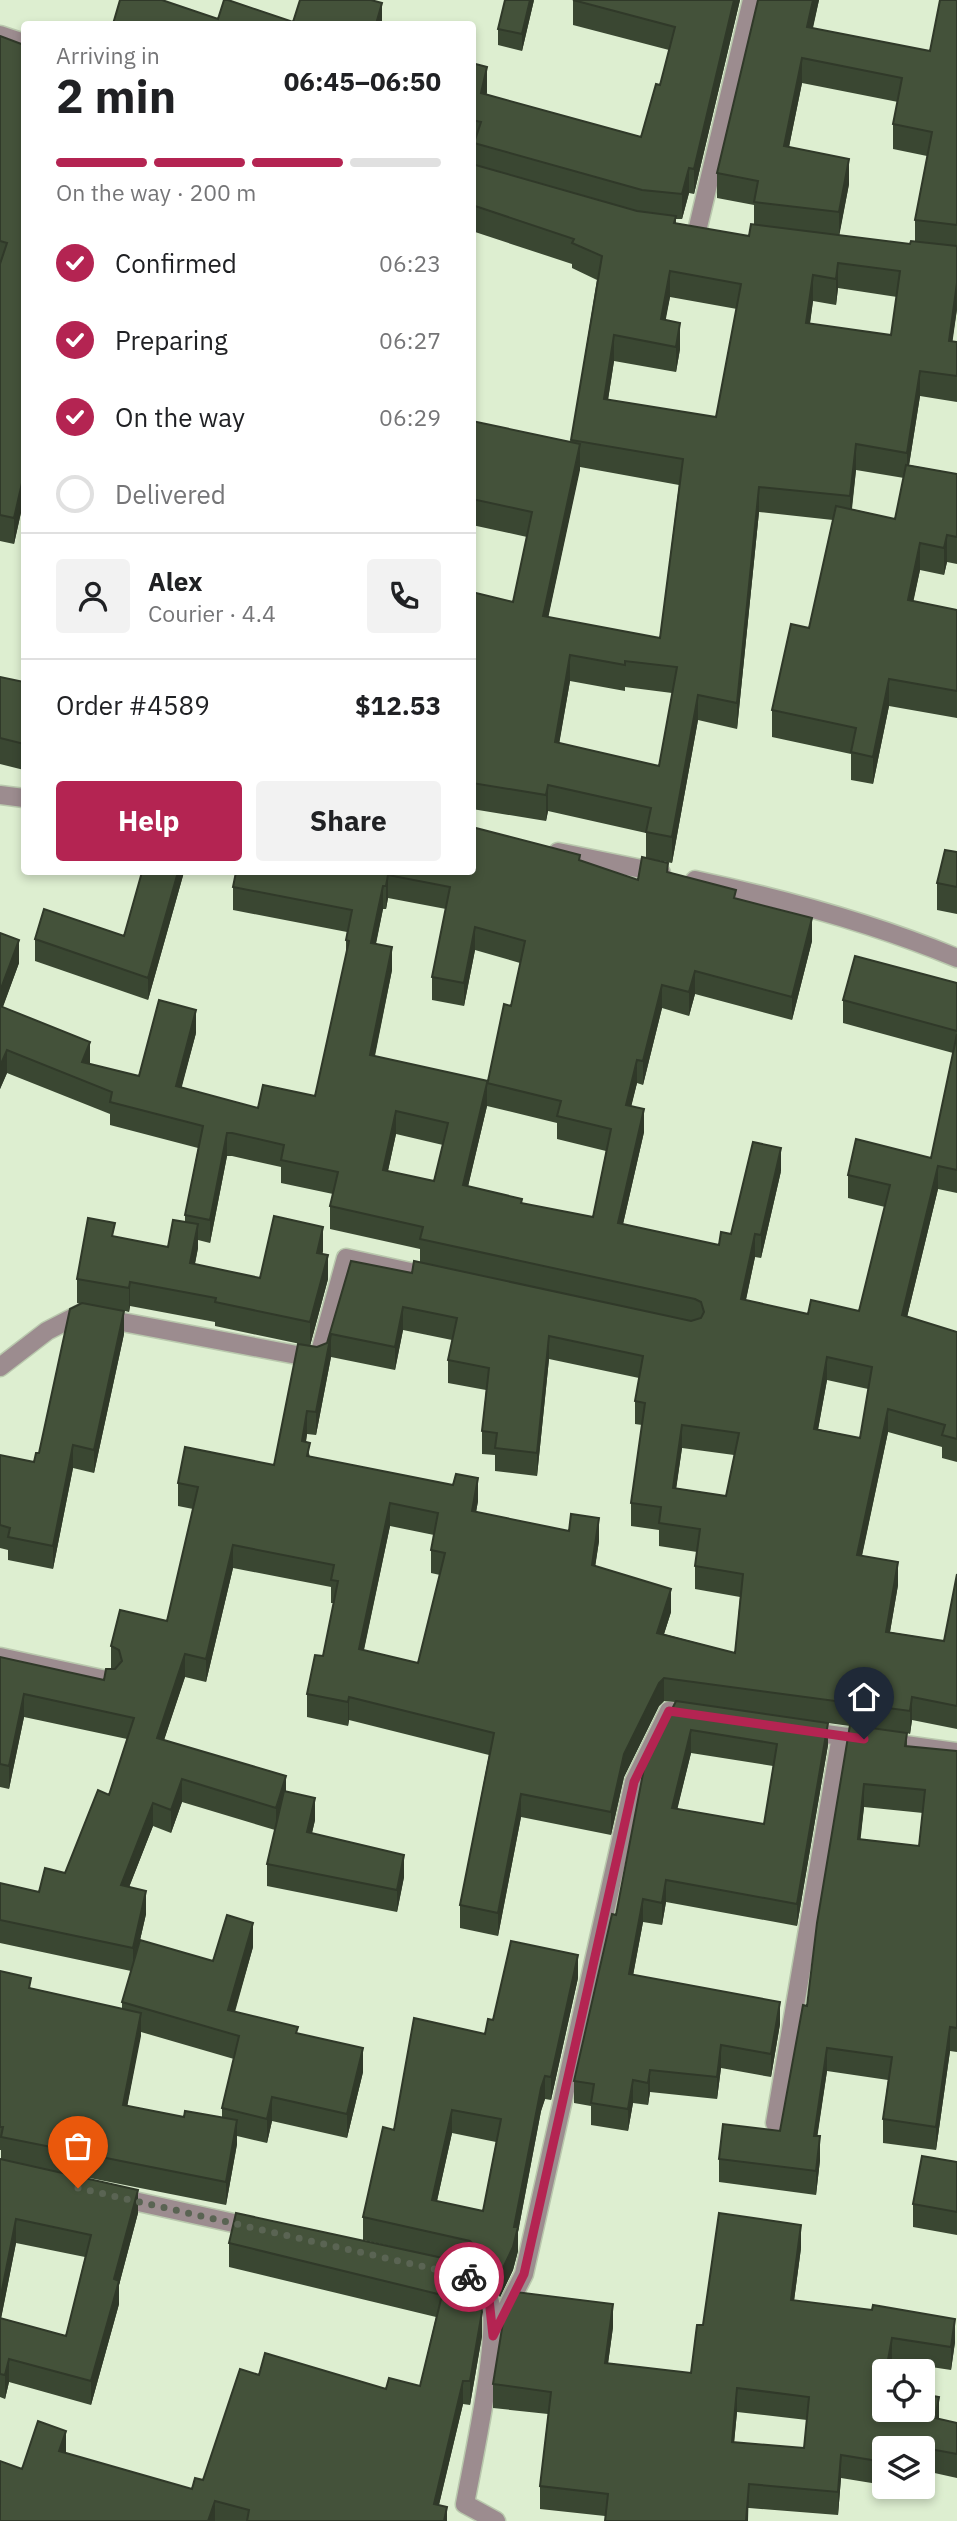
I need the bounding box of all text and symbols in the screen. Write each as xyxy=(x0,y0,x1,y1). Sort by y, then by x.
text: Arriving in xyxy=(56,40,160,70)
text: 06:45–06:50 xyxy=(284,64,441,98)
text: 2 min xyxy=(56,66,176,126)
text: On the way · 200 m xyxy=(56,177,256,207)
icon: check xyxy=(56,244,94,282)
text: Confirmed xyxy=(115,246,237,280)
text: 06:23 xyxy=(379,248,441,278)
icon: check xyxy=(56,321,94,359)
text: Preparing xyxy=(115,323,228,357)
text: 06:27 xyxy=(379,325,441,355)
icon: check xyxy=(56,398,94,436)
text: On the way xyxy=(115,400,245,434)
text: 06:29 xyxy=(379,402,441,432)
text: Delivered xyxy=(115,477,226,511)
button: person xyxy=(56,559,130,633)
button: phone xyxy=(367,559,441,633)
text: Alex xyxy=(148,564,202,598)
text: Courier · 4.4 xyxy=(148,598,276,628)
text: Order #4589 xyxy=(56,688,210,722)
text: $12.53 xyxy=(355,688,441,722)
button: Help xyxy=(56,781,242,861)
button: Share xyxy=(256,781,441,861)
pin xyxy=(834,1667,894,1739)
icon: home xyxy=(845,1678,883,1716)
pin xyxy=(48,2116,108,2188)
icon: bag xyxy=(59,2127,97,2165)
courier xyxy=(434,2242,504,2312)
icon: bike xyxy=(450,2258,488,2296)
map controls xyxy=(872,2359,935,2499)
button: locate xyxy=(872,2359,935,2422)
button: layers xyxy=(872,2436,935,2499)

